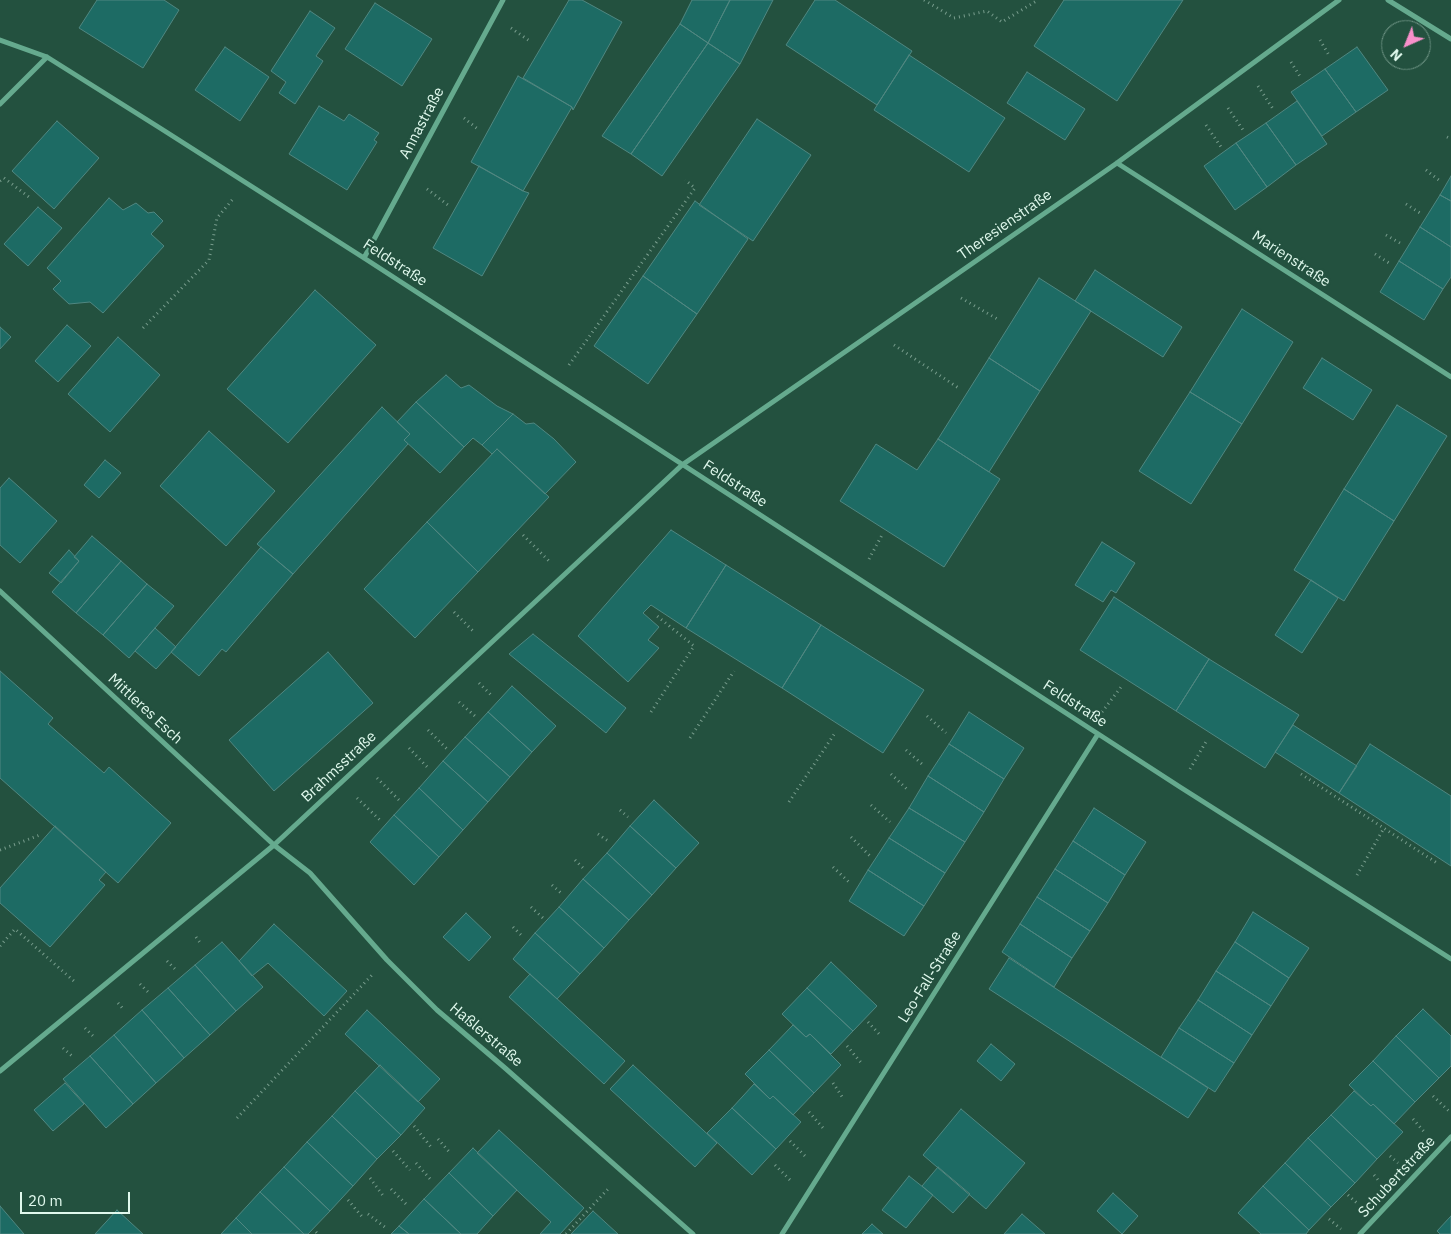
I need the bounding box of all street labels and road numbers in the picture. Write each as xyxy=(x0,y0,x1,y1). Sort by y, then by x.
street label: Annastraße xyxy=(396,84,448,162)
street label: Theresienstraße xyxy=(955,186,1055,264)
street label: Marienstraße xyxy=(1248,227,1334,291)
street label: Feldstraße xyxy=(360,236,430,290)
street label: Feldstraße xyxy=(700,457,770,511)
street label: Mittleres Esch xyxy=(104,670,186,748)
street label: Feldstraße xyxy=(1040,677,1110,731)
street label: Brahmsstraße xyxy=(298,728,380,806)
street label: Leo-Fall-Straße xyxy=(895,928,965,1026)
street label: Haßlerstraße xyxy=(446,999,526,1071)
street label: Schubertstraße xyxy=(1355,1133,1439,1221)

